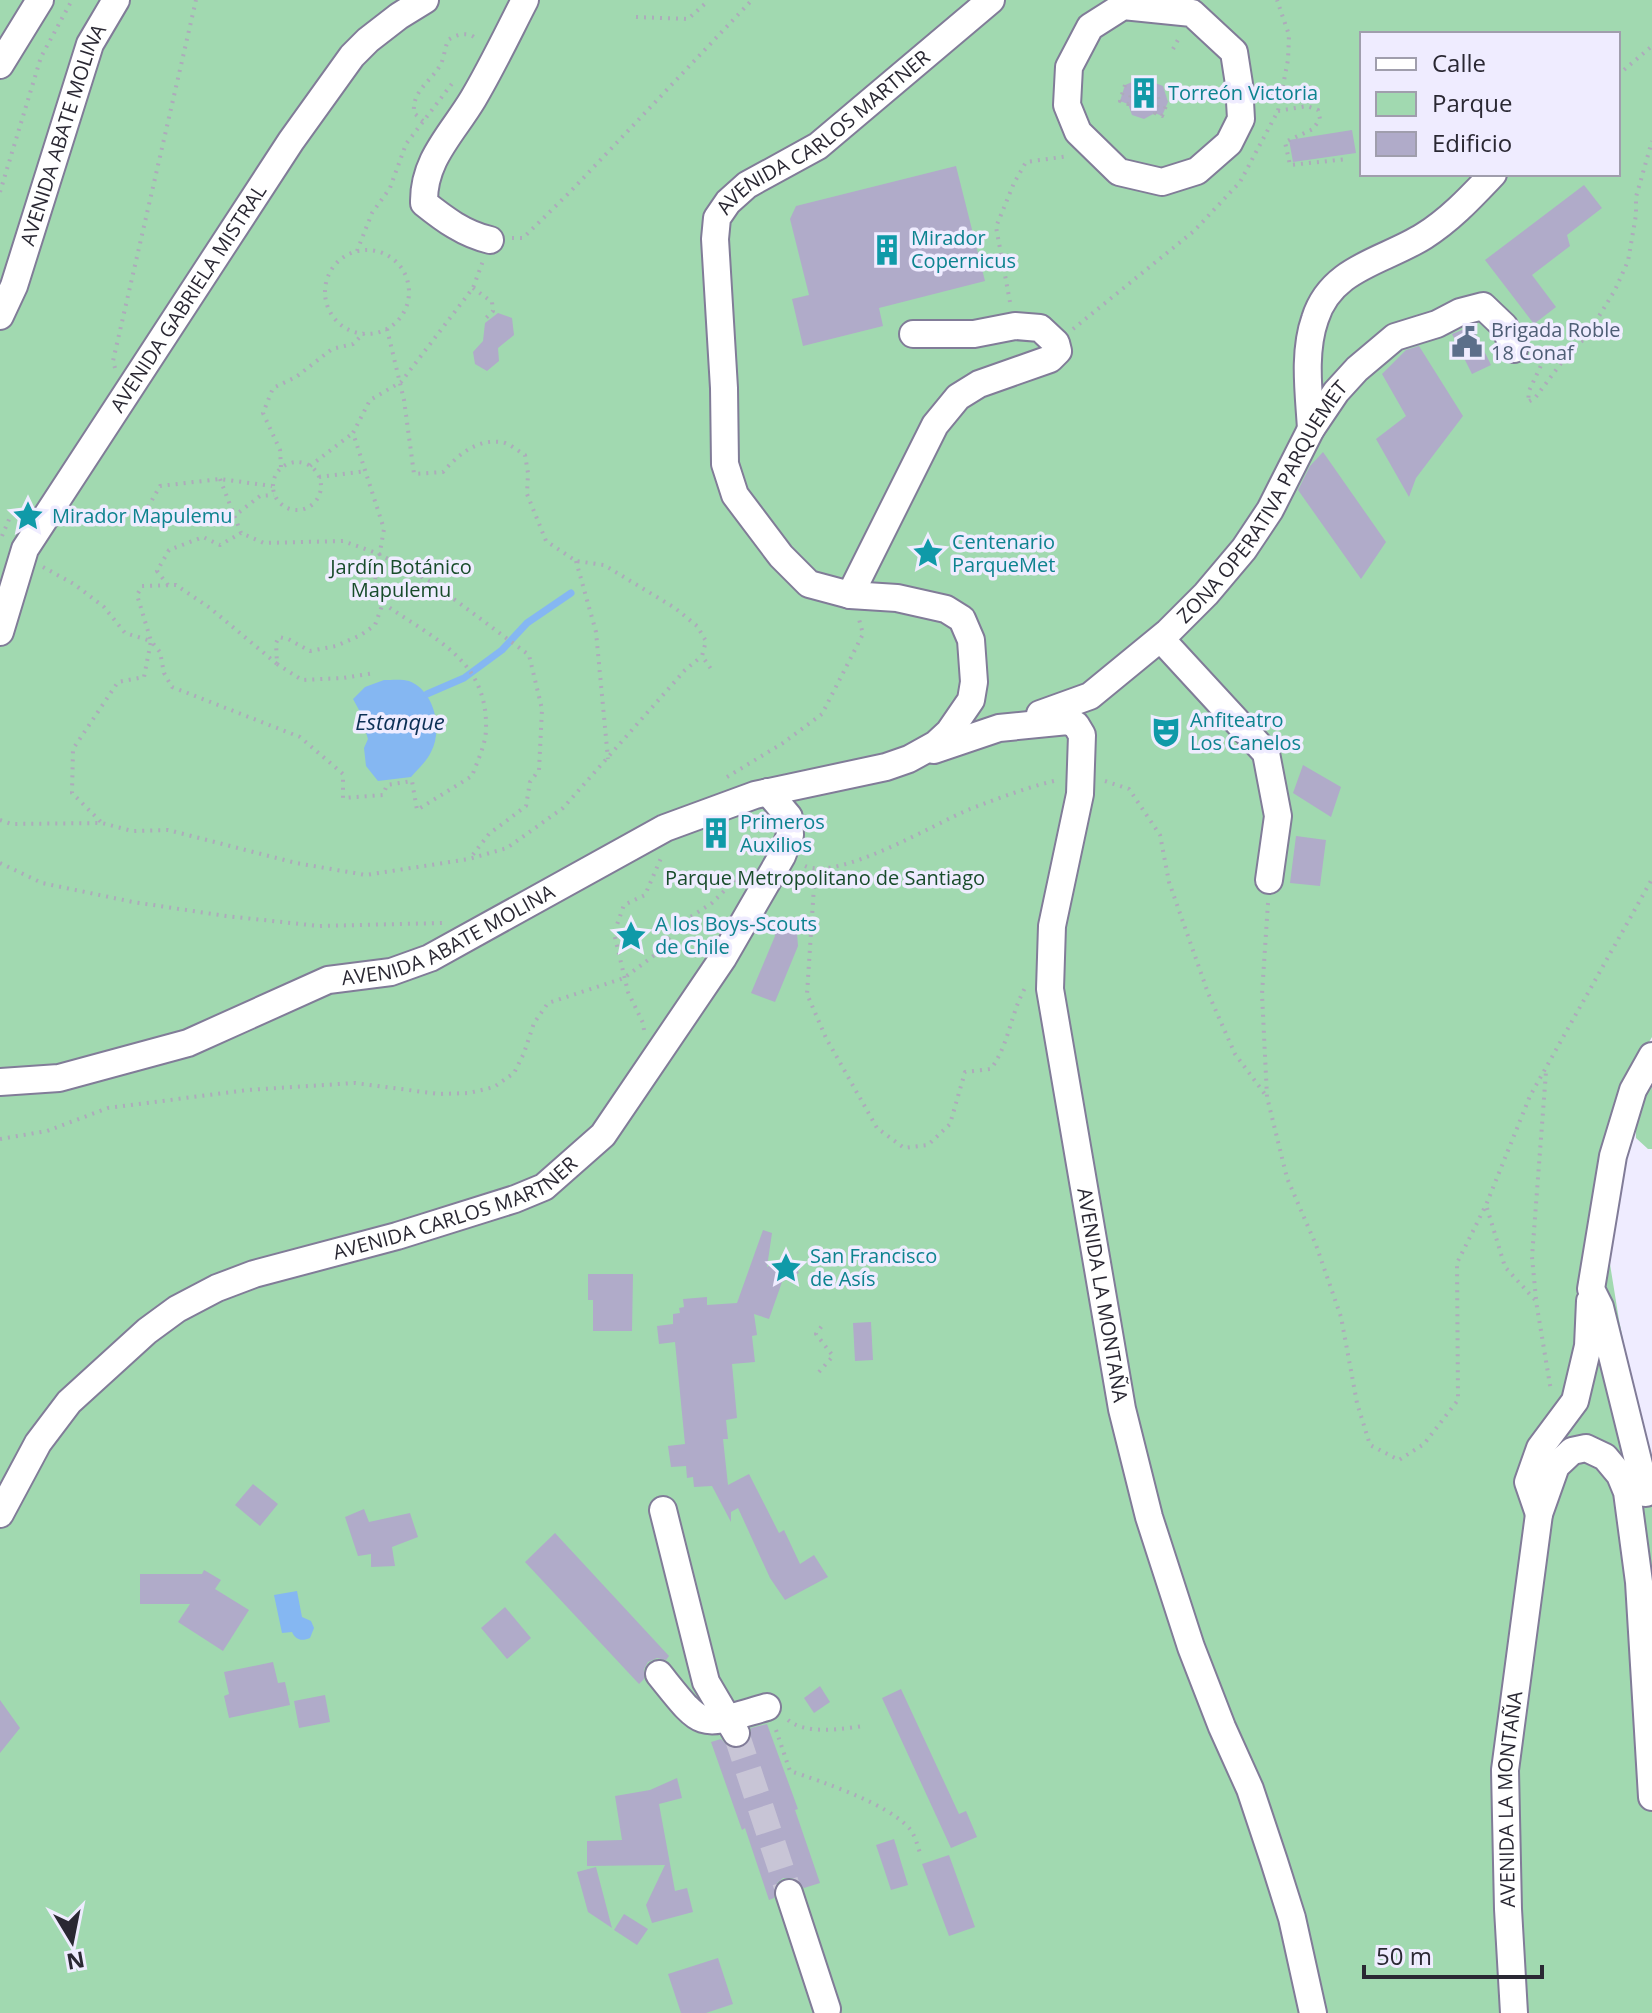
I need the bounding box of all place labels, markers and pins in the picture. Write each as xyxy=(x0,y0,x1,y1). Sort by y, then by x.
building icon: Torreón Victoria xyxy=(1127,76,1161,110)
place label: Torreón Victoria xyxy=(1168,79,1318,106)
place label: Mirador Copernicus xyxy=(911,224,1016,274)
building icon: Mirador Copernicus xyxy=(870,233,904,267)
place label: Brigada Roble 18 Conaf xyxy=(1491,316,1621,366)
public building icon: Brigada Roble 18 Conaf xyxy=(1450,325,1484,359)
place icon: Mirador Mapulemu xyxy=(11,499,45,533)
place label: Mirador Mapulemu xyxy=(52,502,233,529)
place label: Centenario ParqueMet xyxy=(952,528,1055,578)
place icon: Centenario ParqueMet xyxy=(911,536,945,570)
place label: Anfiteatro Los Canelos xyxy=(1190,706,1301,756)
theatre icon: Anfiteatro Los Canelos xyxy=(1149,715,1183,749)
place label: Primeros Auxilios xyxy=(740,808,825,858)
building icon: Primeros Auxilios xyxy=(699,816,733,850)
place label: A los Boys-Scouts de Chile xyxy=(655,910,817,960)
place icon: A los Boys-Scouts de Chile xyxy=(614,919,648,953)
place label: San Francisco de Asís xyxy=(810,1242,937,1292)
place icon: San Francisco de Asís xyxy=(769,1251,803,1285)

